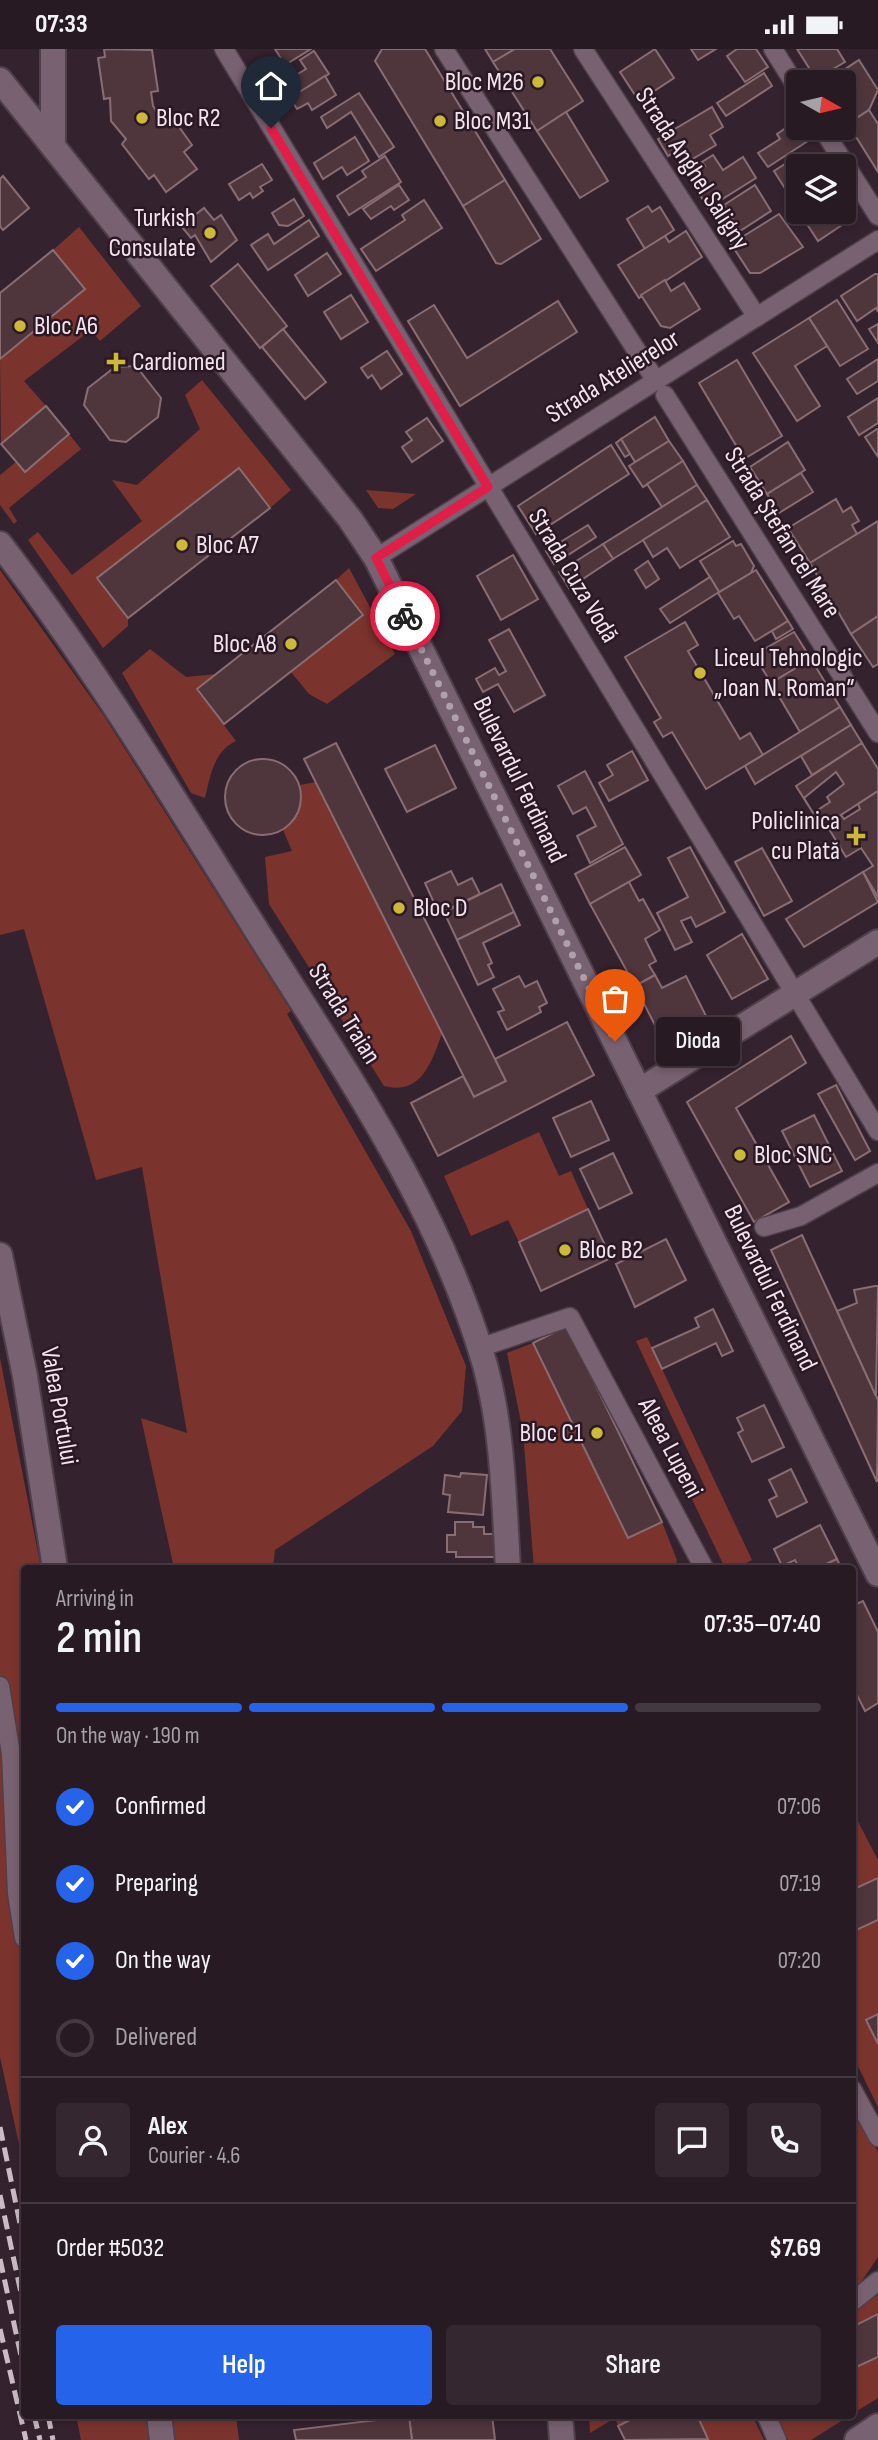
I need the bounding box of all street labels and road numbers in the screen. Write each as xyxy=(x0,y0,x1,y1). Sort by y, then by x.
street label: Strada Anghel Saligny xyxy=(628,82,756,256)
street label: Strada Atelierelor xyxy=(540,323,686,430)
street label: Strada Ștefan cel Mare xyxy=(717,442,847,624)
street label: Strada Cuza Vodă xyxy=(521,504,625,648)
street label: Bulevardul Ferdinand xyxy=(465,692,573,868)
street label: Strada Traian xyxy=(301,958,387,1070)
street label: Bulevardul Ferdinand xyxy=(716,1200,824,1376)
street label: Valea Portului xyxy=(33,1345,85,1467)
street label: Aleea Lupeni xyxy=(630,1392,709,1503)

